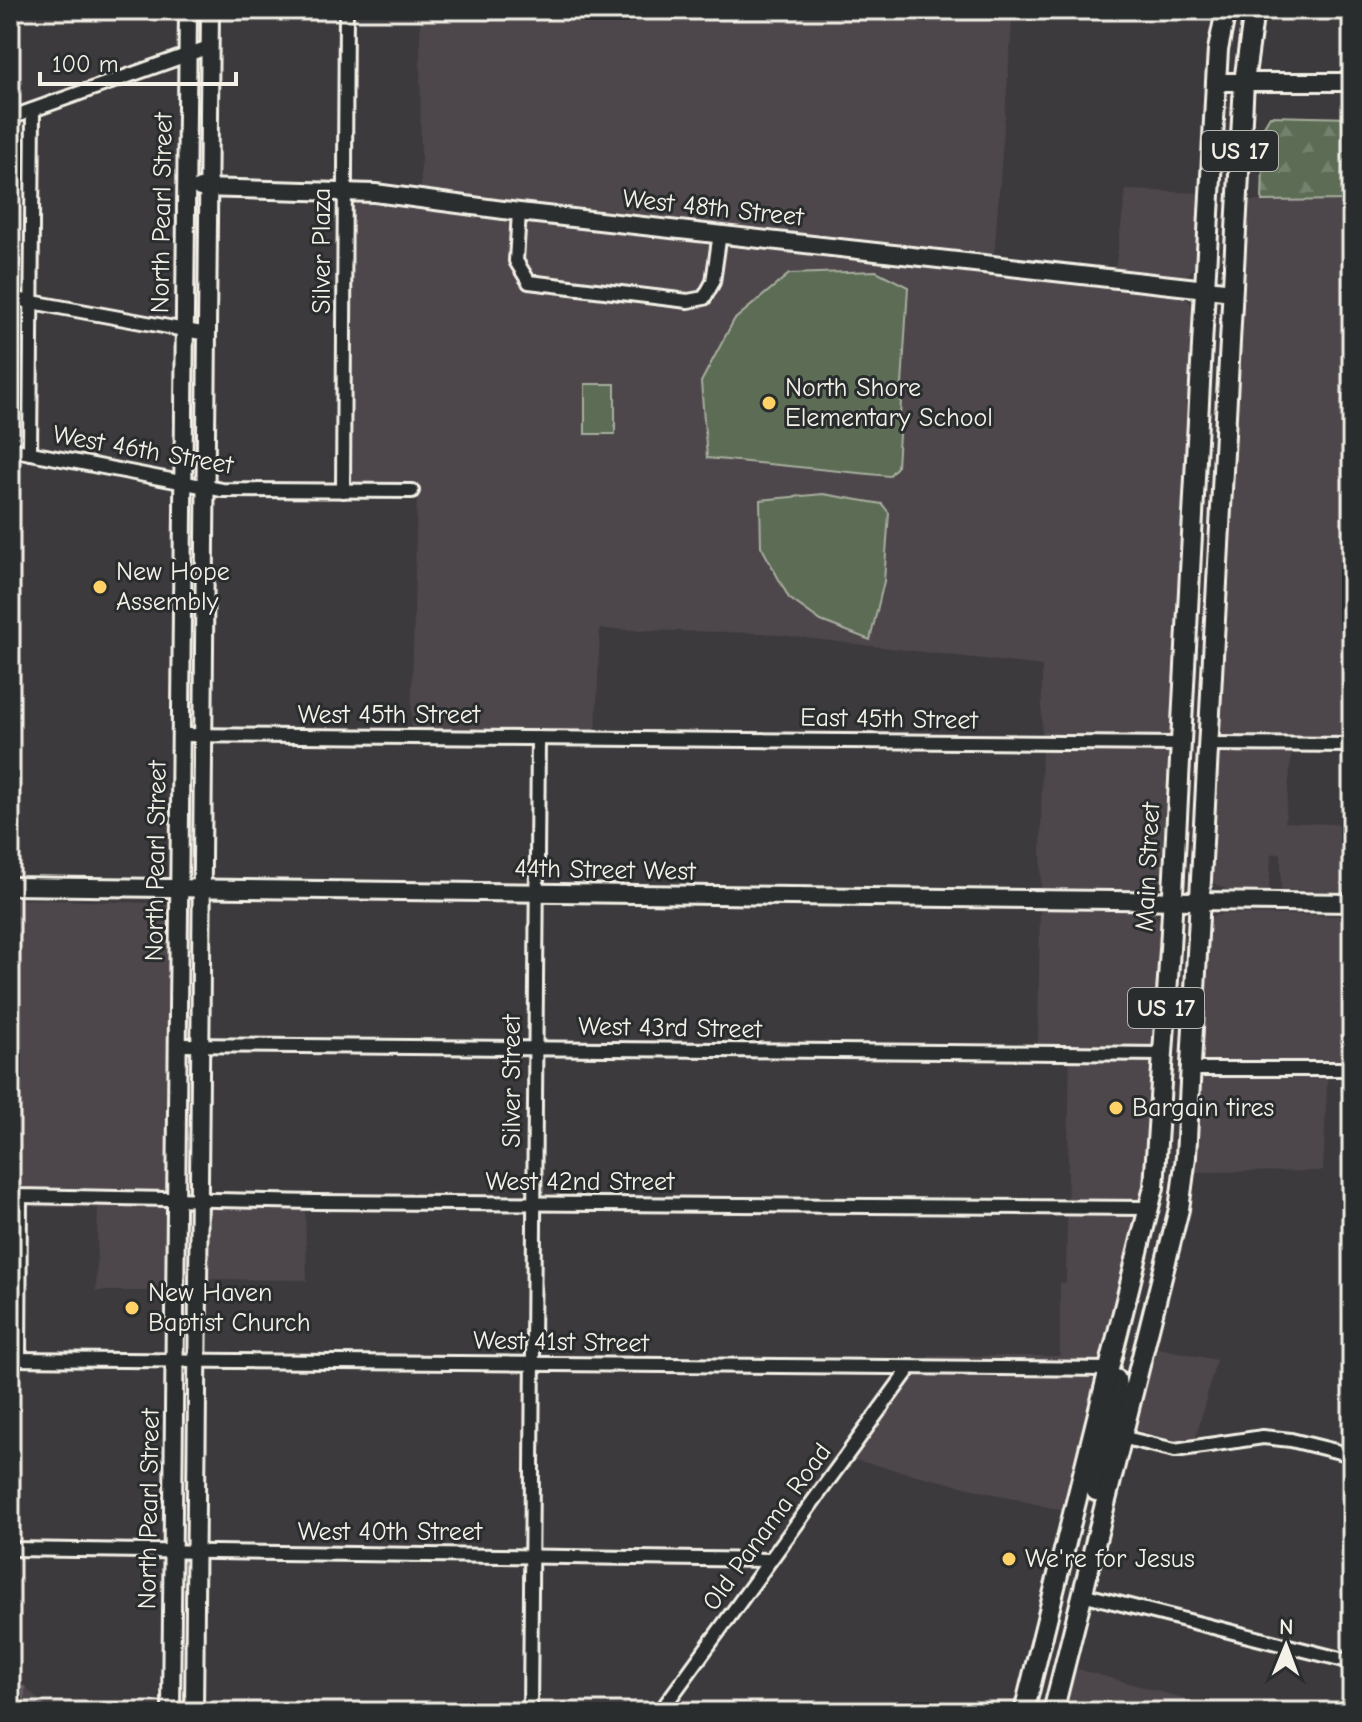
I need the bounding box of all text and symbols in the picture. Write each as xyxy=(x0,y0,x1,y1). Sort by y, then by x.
scale bar xyxy=(40,36,236,86)
text: 100 m xyxy=(52,50,119,78)
street label: North Pearl Street xyxy=(145,111,179,314)
road number: US 17 xyxy=(1202,131,1278,171)
street label: West 48th Street xyxy=(621,184,807,233)
street label: Silver Plaza xyxy=(307,188,337,314)
place label: North Shore Elementary School xyxy=(785,373,993,433)
marker: North Shore Elementary School xyxy=(760,394,778,412)
street label: West 46th Street xyxy=(50,419,237,481)
place label: New Hope Assembly xyxy=(116,557,230,617)
marker: New Hope Assembly xyxy=(91,578,109,596)
street label: West 45th Street xyxy=(298,700,482,730)
street label: East 45th Street xyxy=(800,702,980,736)
street label: North Pearl Street xyxy=(139,759,173,962)
street label: Main Street xyxy=(1130,800,1166,932)
street label: 44th Street West xyxy=(514,853,697,887)
road number: US 17 xyxy=(1128,988,1204,1028)
street label: West 43rd Street xyxy=(578,1011,764,1045)
street label: Silver Street xyxy=(497,1013,527,1148)
place label: Bargain tires xyxy=(1132,1093,1274,1123)
marker: Bargain tires xyxy=(1107,1099,1125,1117)
street label: West 42nd Street xyxy=(486,1167,676,1197)
place label: New Haven Baptist Church xyxy=(148,1278,311,1338)
marker: New Haven Baptist Church xyxy=(123,1299,141,1317)
street label: West 41st Street xyxy=(473,1325,651,1359)
street label: North Pearl Street xyxy=(132,1407,166,1610)
street label: Old Panama Road xyxy=(696,1438,838,1616)
street label: West 40th Street xyxy=(298,1517,484,1547)
place label: We're for Jesus xyxy=(1025,1544,1195,1574)
marker: We're for Jesus xyxy=(1000,1550,1018,1568)
north arrow xyxy=(1246,1606,1326,1686)
text: N xyxy=(1279,1614,1294,1640)

